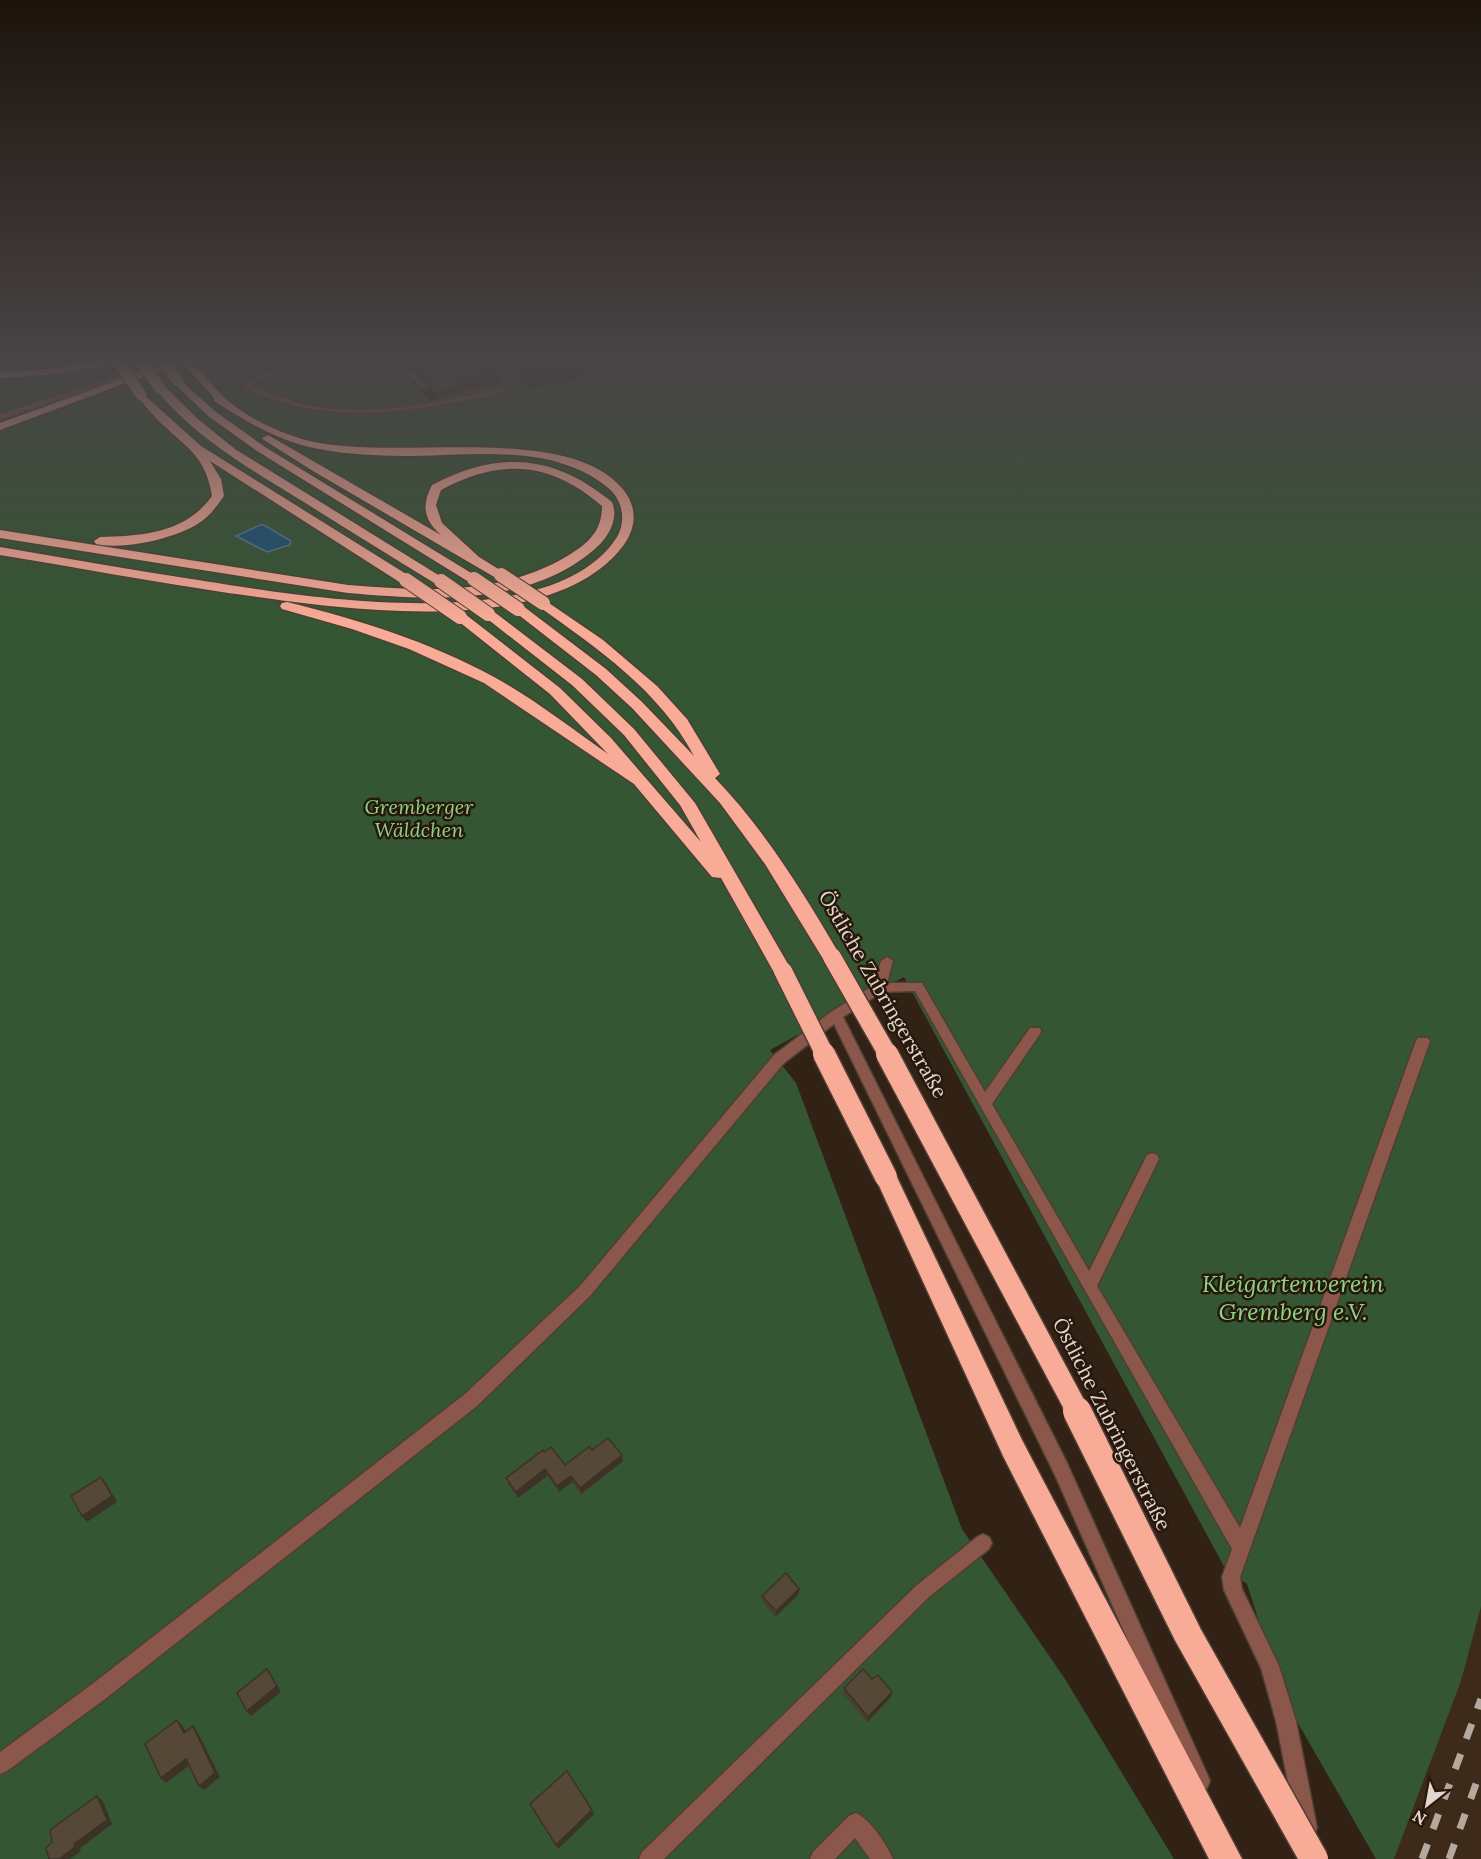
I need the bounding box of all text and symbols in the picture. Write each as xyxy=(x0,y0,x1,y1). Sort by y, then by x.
park label: Gremberger Wäldchen xyxy=(365,794,474,842)
street label: Östliche Zubringerstraße xyxy=(814,885,953,1102)
park label: Kleigartenverein Gremberg e.V. xyxy=(1202,1268,1384,1327)
street label: Östliche Zubringerstraße xyxy=(1048,1313,1177,1535)
north arrow xyxy=(1397,1775,1457,1835)
text: N xyxy=(1409,1806,1430,1830)

